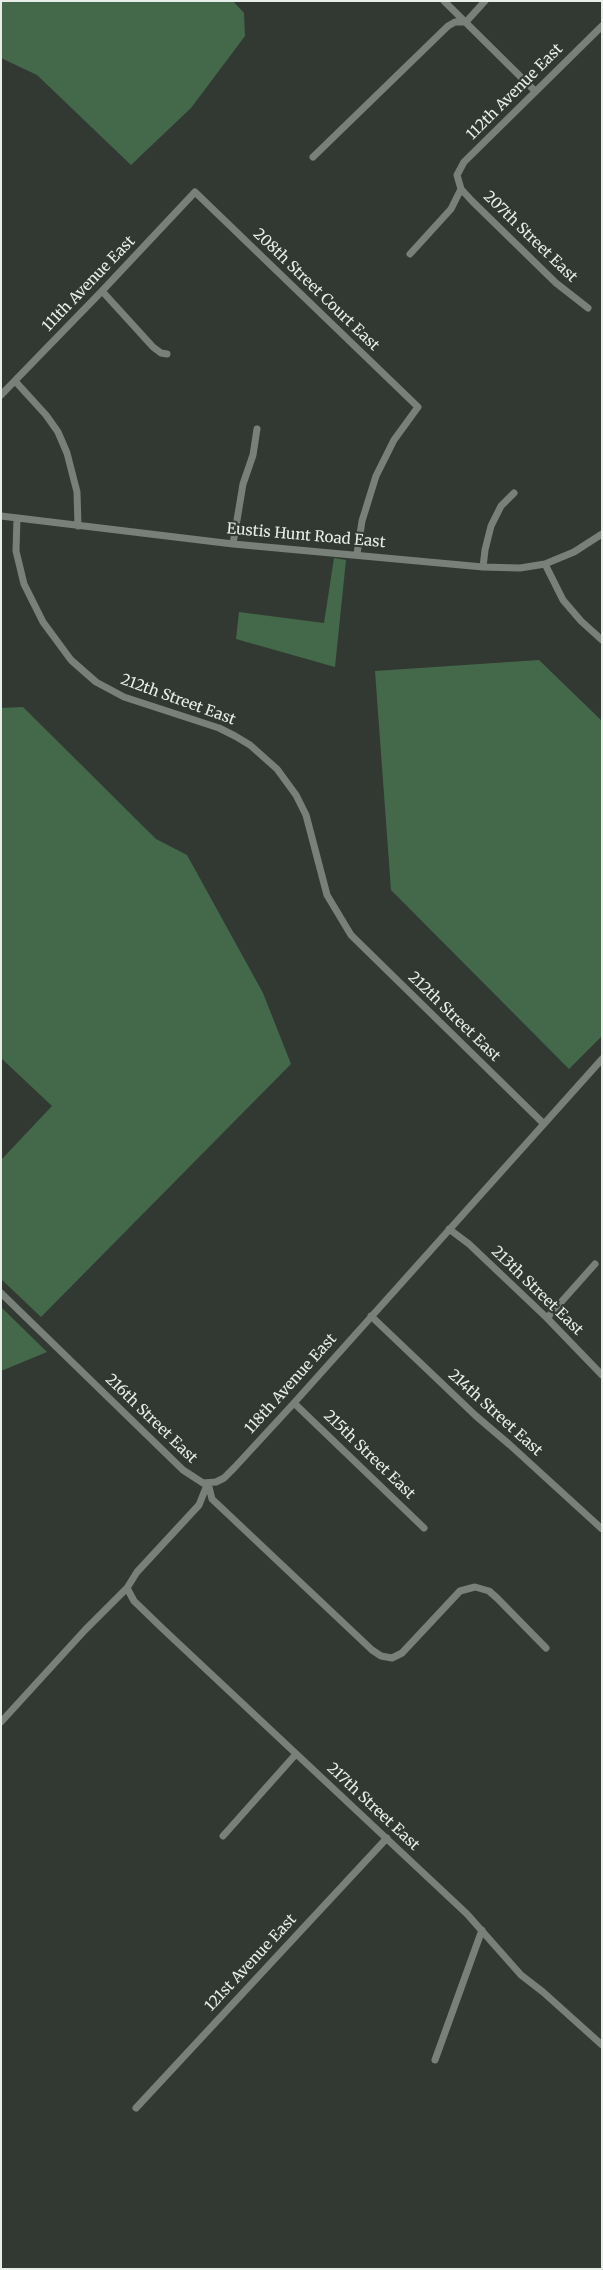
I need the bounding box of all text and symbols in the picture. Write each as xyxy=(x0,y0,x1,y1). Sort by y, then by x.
street label: 112th Avenue East xyxy=(463,40,567,144)
street label: 207th Street East xyxy=(479,188,581,286)
street label: 208th Street Court East xyxy=(249,225,383,355)
street label: 111th Avenue East xyxy=(39,233,139,335)
street label: Eustis Hunt Road East xyxy=(226,520,386,552)
street label: 212th Street East xyxy=(118,671,238,729)
street label: 212th Street East xyxy=(404,969,504,1065)
street label: 213th Street East xyxy=(488,1243,586,1339)
street label: 118th Avenue East xyxy=(241,1330,341,1438)
street label: 214th Street East xyxy=(444,1366,546,1460)
street label: 216th Street East xyxy=(101,1371,201,1467)
street label: 215th Street East xyxy=(320,1407,418,1503)
street label: 217th Street East xyxy=(323,1760,423,1854)
street label: 121st Avenue East xyxy=(201,1911,301,2015)

